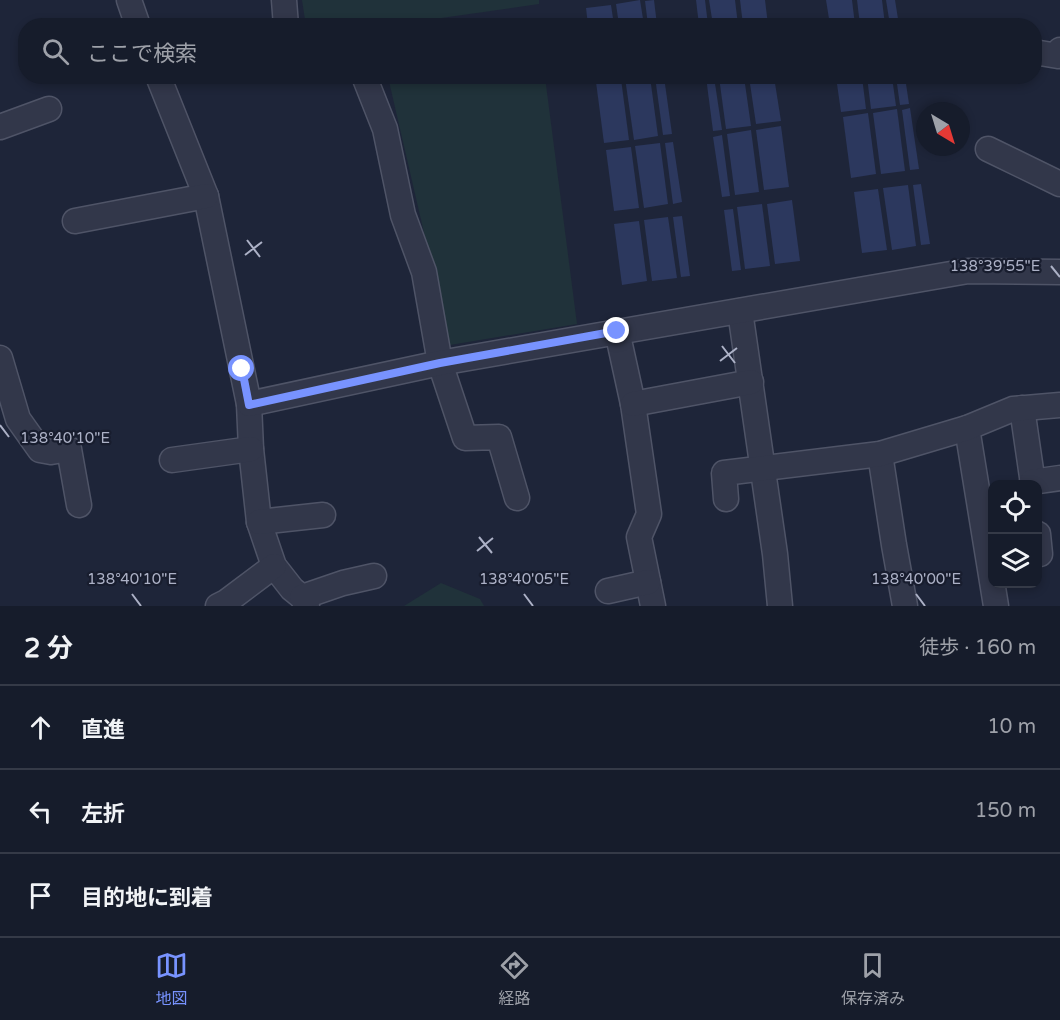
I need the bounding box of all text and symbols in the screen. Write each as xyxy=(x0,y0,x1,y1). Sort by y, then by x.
search box xyxy=(18,18,1042,84)
icon: search xyxy=(39,35,72,68)
text: ここで検索 xyxy=(87,41,197,67)
north arrow xyxy=(916,102,970,156)
text: 138°39'55"E xyxy=(950,257,1040,275)
route end xyxy=(603,317,629,343)
route start xyxy=(228,355,254,381)
text: 138°40'10"E xyxy=(20,429,110,447)
map controls xyxy=(988,480,1042,588)
button: locate xyxy=(988,480,1042,534)
button: layers xyxy=(988,534,1042,588)
text: 138°40'10"E xyxy=(87,570,177,588)
text: 138°40'05"E xyxy=(479,570,569,588)
text: 138°40'00"E xyxy=(871,570,961,588)
text: 2 分 xyxy=(24,633,73,664)
text: 徒歩 · 160 m xyxy=(919,636,1036,660)
icon: ahead xyxy=(24,711,57,744)
text: 10 m xyxy=(987,715,1036,739)
text: 直進 xyxy=(81,717,125,743)
icon: left xyxy=(24,795,57,828)
text: 150 m xyxy=(975,799,1036,823)
text: 左折 xyxy=(81,801,125,827)
icon: arrive xyxy=(24,879,57,912)
text: 目的地に到着 xyxy=(81,885,213,911)
tab: 地図 xyxy=(155,949,188,1009)
tab: 経路 xyxy=(498,949,531,1009)
tab: 保存済み xyxy=(841,949,905,1009)

